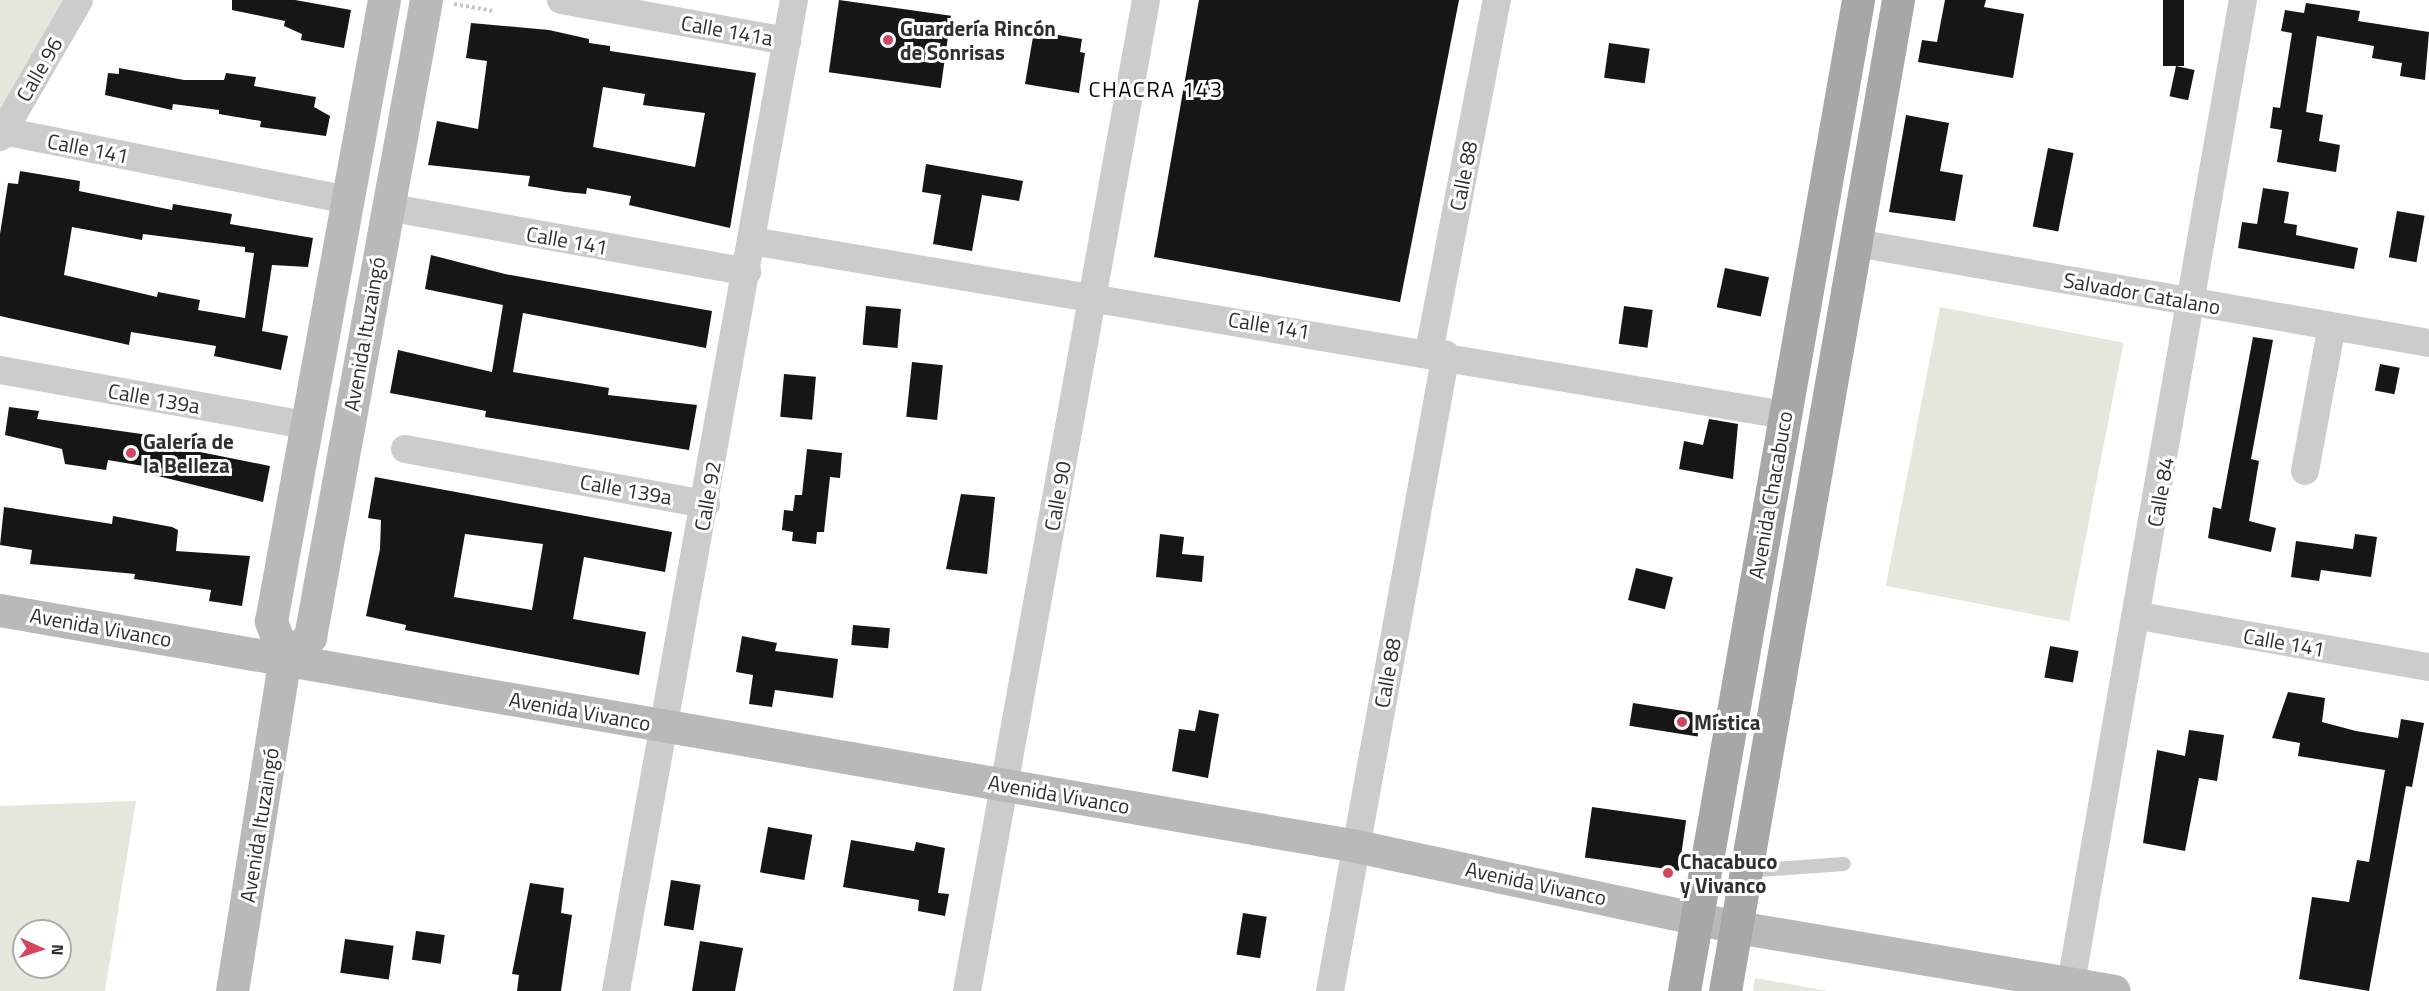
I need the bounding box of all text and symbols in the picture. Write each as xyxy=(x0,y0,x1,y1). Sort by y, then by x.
street label: Calle 141a xyxy=(679,10,775,50)
place label: Guardería Rincón de Sonrisas xyxy=(900,15,1056,65)
street label: Calle 96 xyxy=(10,32,68,106)
marker: Guardería Rincón de Sonrisas xyxy=(881,33,895,47)
district label: CHACRA 143 xyxy=(1089,77,1223,103)
street label: Calle 141 xyxy=(45,128,131,168)
street label: Calle 88 xyxy=(1444,139,1482,213)
street label: Calle 141 xyxy=(524,220,610,260)
street label: Avenida Ituzaingó xyxy=(338,255,390,413)
street label: Salvador Catalano xyxy=(2062,267,2222,319)
street label: Calle 141 xyxy=(1226,306,1312,344)
street label: Calle 139a xyxy=(106,378,202,418)
street label: Avenida Chacabuco xyxy=(1743,409,1797,581)
place label: Galería de la Belleza xyxy=(143,428,234,478)
marker: Galería de la Belleza xyxy=(124,446,138,460)
street label: Calle 84 xyxy=(2141,455,2179,529)
street label: Calle 92 xyxy=(688,459,726,533)
street label: Calle 90 xyxy=(1038,459,1076,533)
street label: Calle 139a xyxy=(578,469,674,509)
street label: Avenida Vivanco xyxy=(28,602,174,652)
street label: Calle 141 xyxy=(2241,622,2327,662)
street label: Calle 88 xyxy=(1368,636,1406,710)
street label: Avenida Vivanco xyxy=(507,686,653,736)
place label: Mística xyxy=(1694,709,1761,735)
marker: Mística xyxy=(1675,715,1689,729)
street label: Avenida Ituzaingó xyxy=(234,746,284,904)
street label: Avenida Vivanco xyxy=(986,769,1132,819)
place label: Chacabuco y Vivanco xyxy=(1680,848,1777,898)
street label: Avenida Vivanco xyxy=(1463,856,1609,910)
marker: Chacabuco y Vivanco xyxy=(1661,866,1675,880)
north arrow xyxy=(12,919,72,979)
text: N xyxy=(46,944,70,956)

